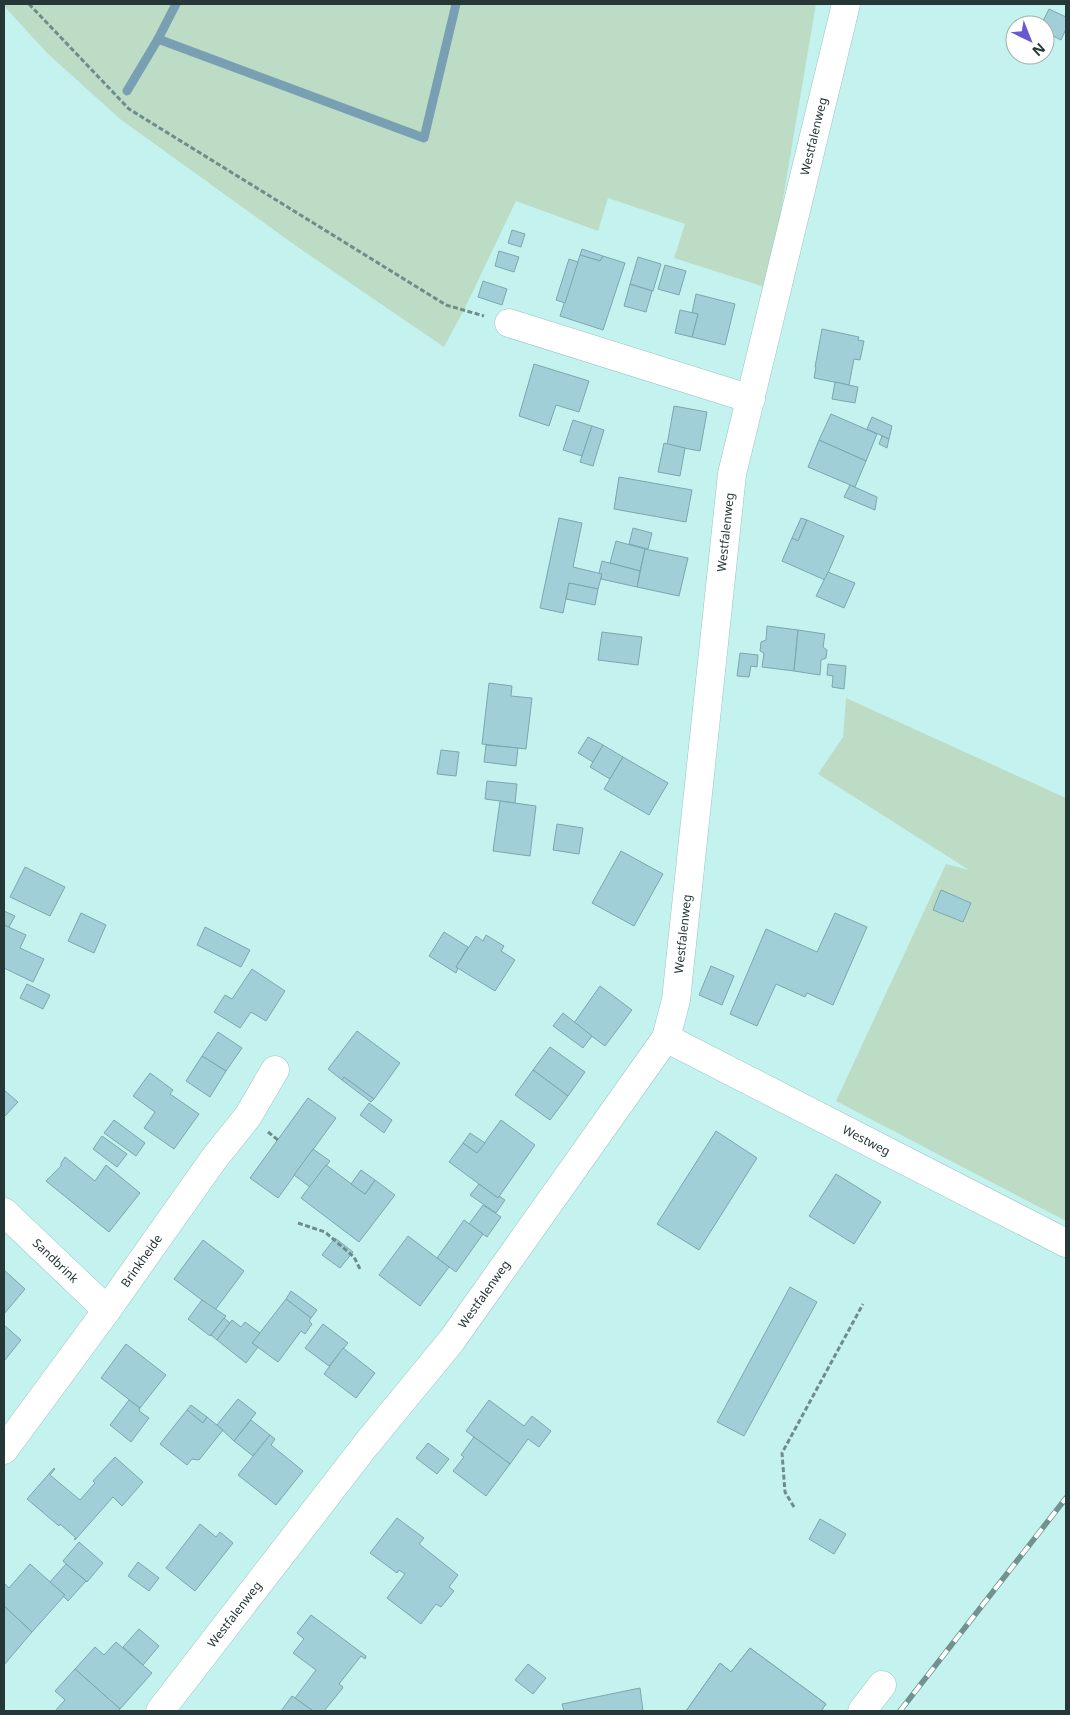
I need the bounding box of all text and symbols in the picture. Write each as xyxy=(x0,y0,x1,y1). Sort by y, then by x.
north arrow xyxy=(1005,15,1055,65)
text: N xyxy=(1029,39,1050,61)
street label: Westfalenweg xyxy=(796,96,831,177)
street label: Westfalenweg xyxy=(713,492,738,573)
street label: Westfalenweg xyxy=(670,893,695,974)
street label: Westweg xyxy=(840,1121,893,1159)
street label: Brinkheide xyxy=(117,1230,166,1290)
street label: Sandbrink xyxy=(29,1235,83,1287)
street label: Westfalenweg xyxy=(454,1257,514,1332)
street label: Westfalenweg xyxy=(203,1578,265,1651)

